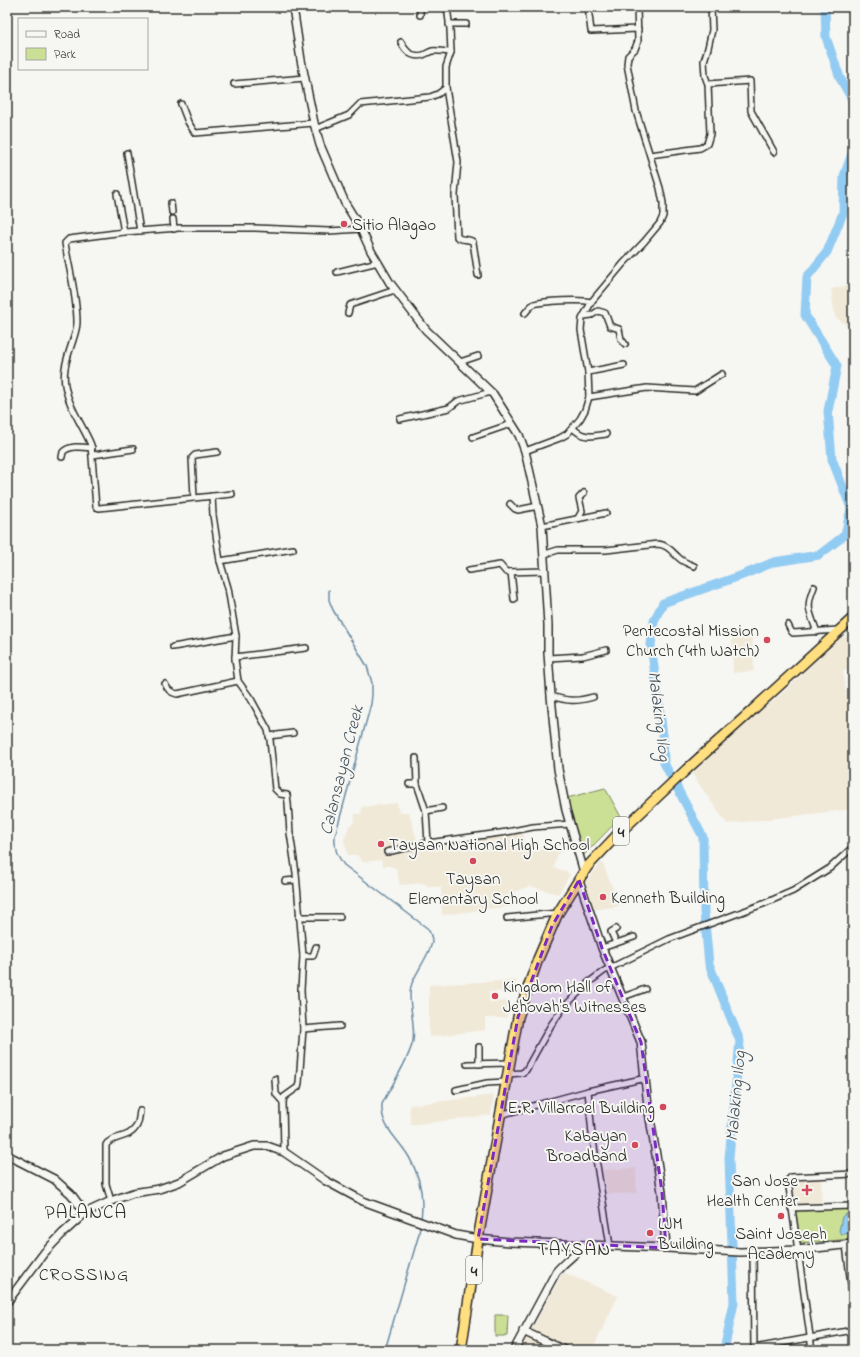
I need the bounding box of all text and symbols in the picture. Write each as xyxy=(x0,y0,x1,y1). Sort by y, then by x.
legend xyxy=(18,18,148,70)
text: Road xyxy=(54,26,80,44)
text: Park xyxy=(54,46,76,64)
place label: Sitio Alagao xyxy=(352,213,436,240)
marker: Sitio Alagao xyxy=(339,219,349,229)
place label: Pentecostal Mission Church (4th Watch) xyxy=(623,619,759,664)
marker: Pentecostal Mission Church (4th Watch) xyxy=(762,635,772,645)
water label: Malaking Ilog xyxy=(640,670,677,764)
water label: Calansayan Creek xyxy=(314,702,372,838)
road number: 4 xyxy=(613,817,629,845)
place label: Taysan National High School xyxy=(389,833,590,860)
marker: Taysan National High School xyxy=(376,839,386,849)
marker: Taysan Elementary School xyxy=(468,856,478,866)
place label: Taysan Elementary School xyxy=(408,867,538,913)
place label: Kenneth Building xyxy=(611,886,725,913)
marker: Kenneth Building xyxy=(598,892,608,902)
place label: Kingdom Hall of Jehovah's Witnesses xyxy=(503,975,647,1020)
marker: Kingdom Hall of Jehovah's Witnesses xyxy=(490,991,500,1001)
water label: Malaking Ilog xyxy=(720,1049,754,1142)
place label: E.R. Villarroel Building xyxy=(508,1096,655,1123)
marker: E.R. Villarroel Building xyxy=(658,1102,668,1112)
place label: Kabayan Broadband xyxy=(546,1124,627,1169)
marker: Kabayan Broadband xyxy=(630,1140,640,1150)
place label: San Jose Health Center xyxy=(707,1169,799,1214)
marker: San Jose Health Center xyxy=(801,1184,813,1196)
district label: PALANCA xyxy=(45,1200,127,1227)
marker: Saint Joseph Academy xyxy=(776,1211,786,1221)
place label: LJM Building xyxy=(657,1212,714,1259)
place label: Saint Joseph Academy xyxy=(735,1222,827,1268)
marker: LJM Building xyxy=(645,1228,655,1238)
district label: TAYSAN xyxy=(537,1237,611,1264)
road number: 4 xyxy=(466,1256,482,1284)
district label: CROSSING xyxy=(39,1263,129,1289)

